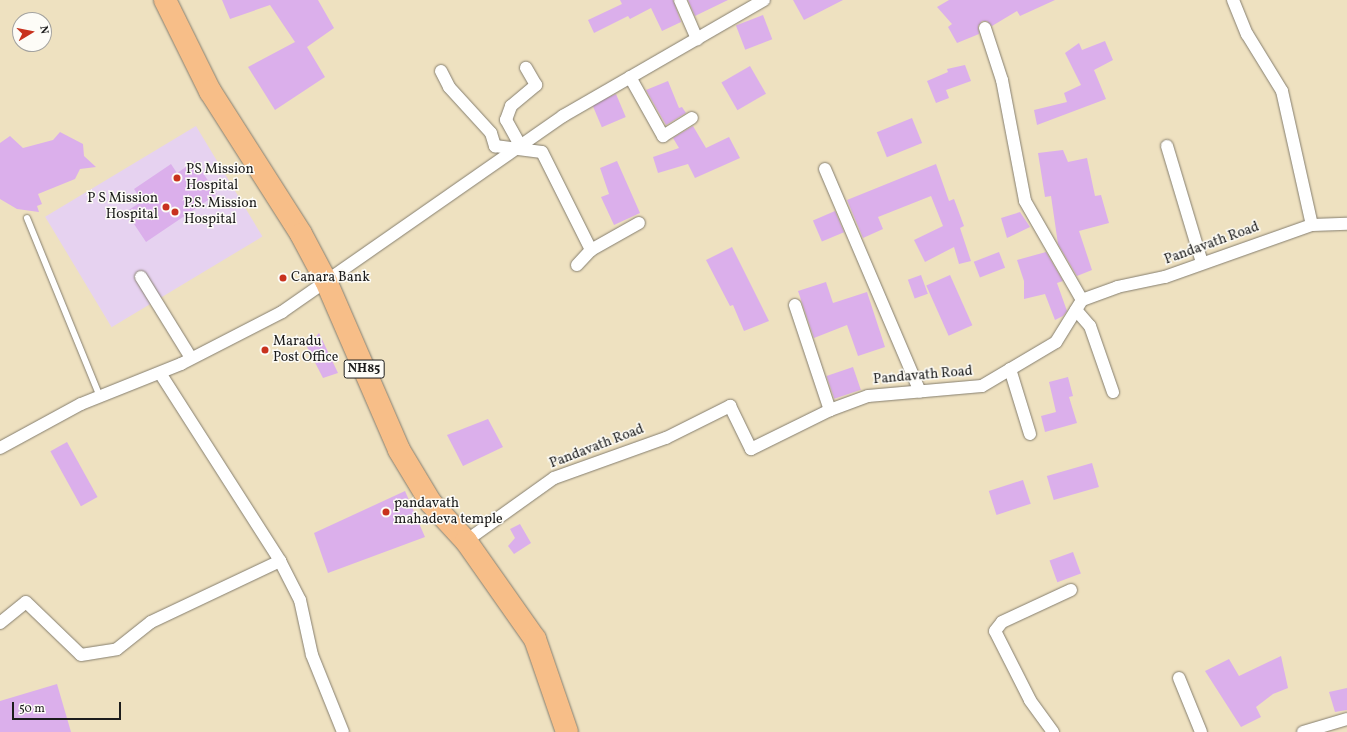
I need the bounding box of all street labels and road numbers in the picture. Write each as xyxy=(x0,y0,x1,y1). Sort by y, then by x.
street label: Pandavath Road xyxy=(1162,219,1262,269)
road number: NH85 xyxy=(343,358,385,380)
street label: Pandavath Road xyxy=(873,363,973,389)
street label: Pandavath Road xyxy=(547,421,647,473)

